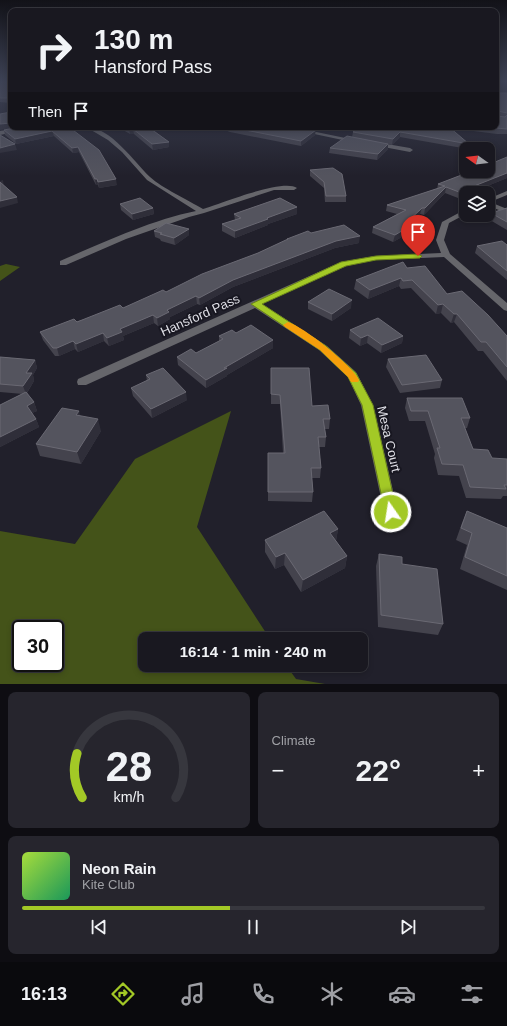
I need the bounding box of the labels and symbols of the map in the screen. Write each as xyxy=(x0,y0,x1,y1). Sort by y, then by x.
north arrow xyxy=(459,142,495,178)
pin xyxy=(401,215,435,256)
street label: Hansford Pass xyxy=(158,291,242,339)
street label: Mesa Court xyxy=(374,405,404,474)
position arrow xyxy=(370,491,412,533)
speed limit sign: 30 xyxy=(12,620,64,672)

